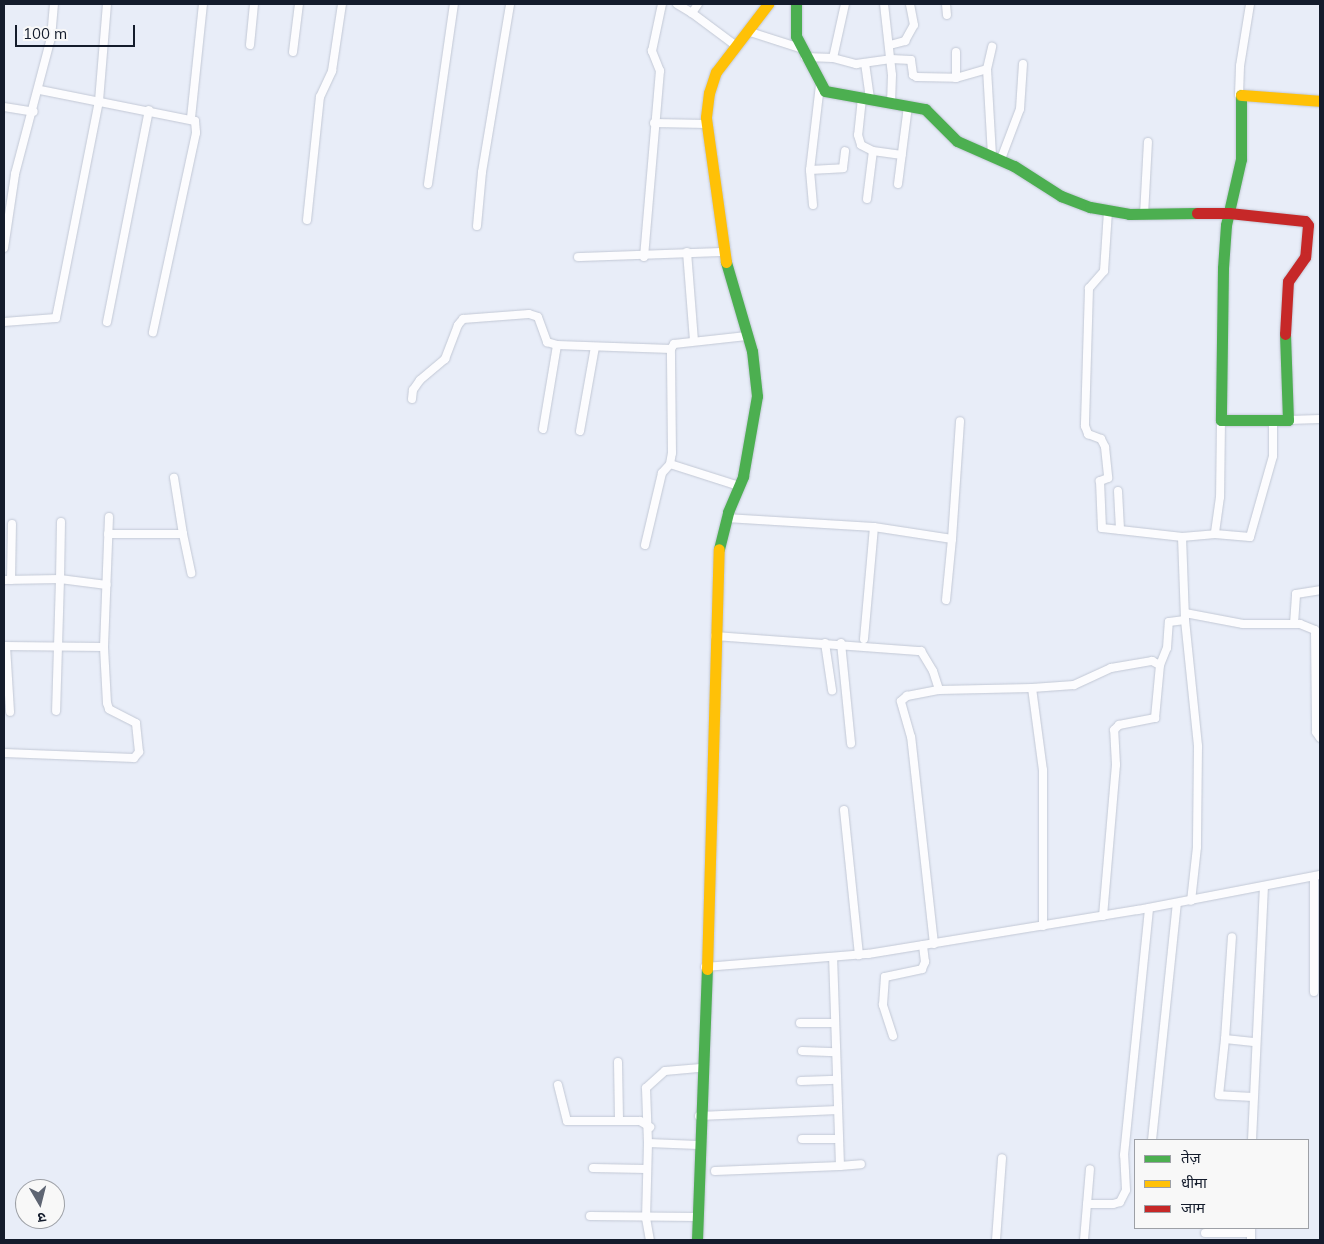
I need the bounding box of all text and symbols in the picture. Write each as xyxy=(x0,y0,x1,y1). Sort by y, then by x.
scale bar xyxy=(18,15,138,47)
text: 100 m xyxy=(23,24,67,43)
legend xyxy=(1134,1139,1309,1229)
text: तेज़ xyxy=(1181,1148,1201,1167)
text: धीमा xyxy=(1181,1173,1207,1192)
north arrow xyxy=(15,1179,65,1229)
text: जाम xyxy=(1181,1198,1205,1217)
text: उ xyxy=(37,1208,47,1227)

